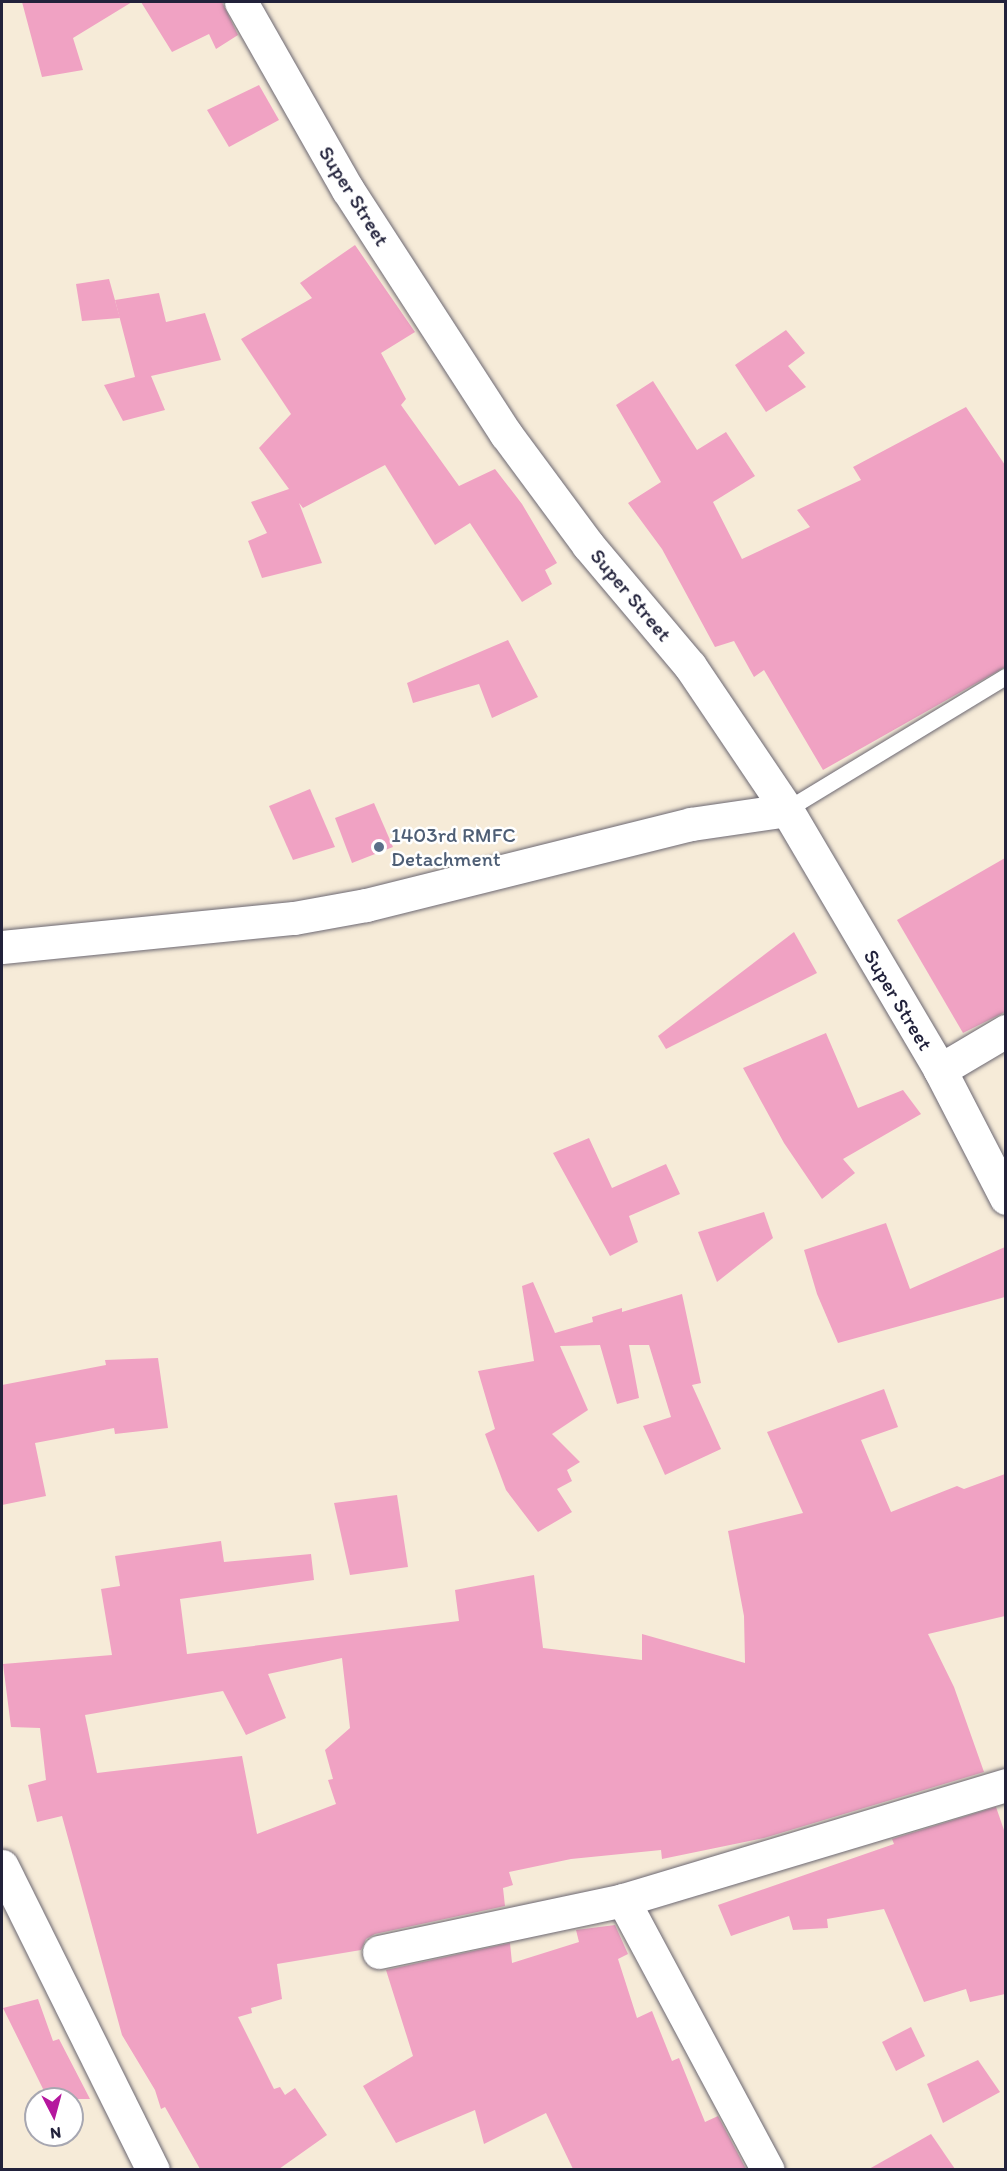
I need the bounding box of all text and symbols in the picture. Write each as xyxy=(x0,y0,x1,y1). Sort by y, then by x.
street label: Super Street xyxy=(313,142,395,250)
street label: Super Street xyxy=(585,544,677,646)
place label: 1403rd RMFC Detachment xyxy=(391,822,516,872)
marker: 1403rd RMFC Detachment xyxy=(372,840,386,854)
street label: Super Street xyxy=(858,945,938,1055)
north arrow xyxy=(24,2087,84,2147)
text: N xyxy=(49,2123,62,2143)

